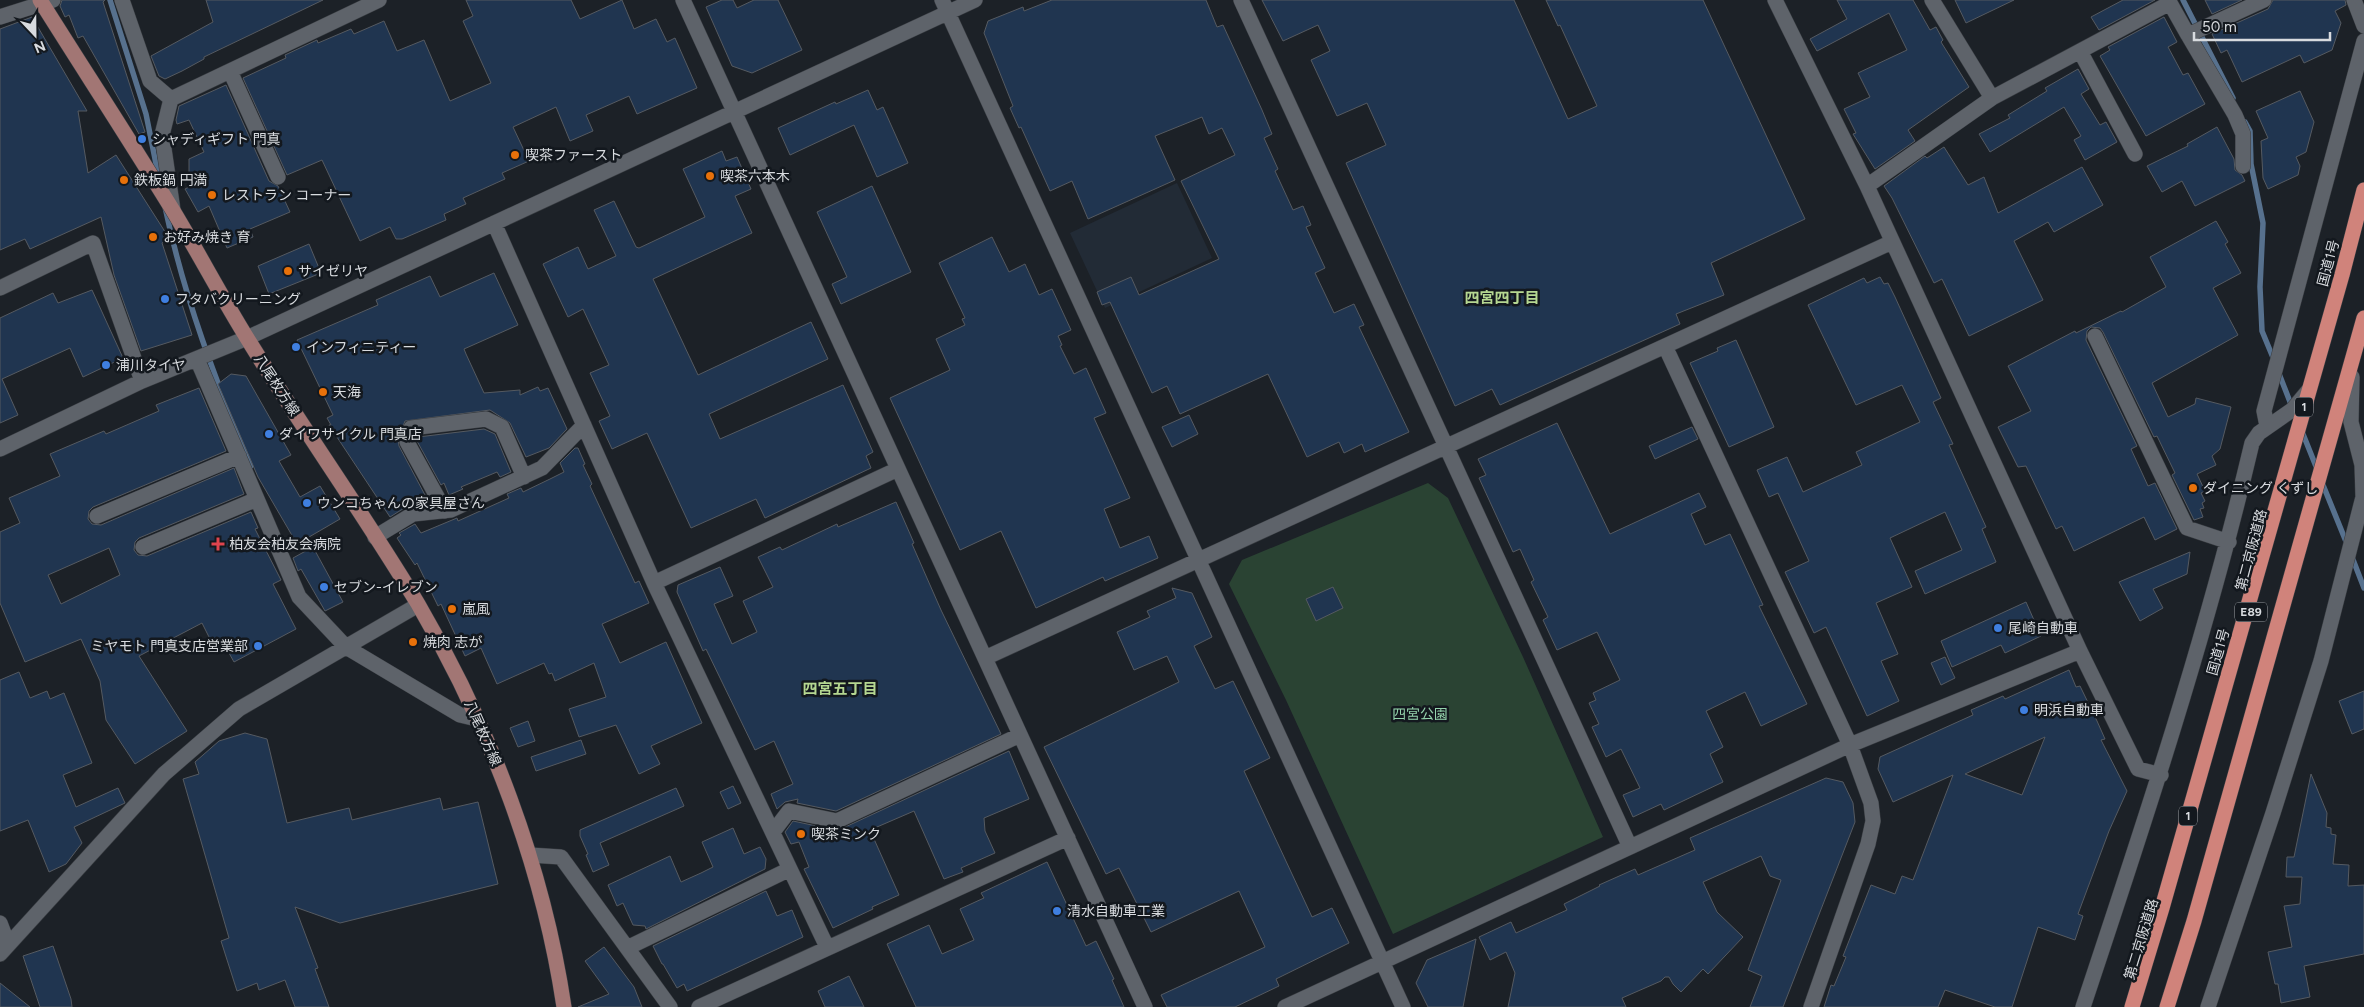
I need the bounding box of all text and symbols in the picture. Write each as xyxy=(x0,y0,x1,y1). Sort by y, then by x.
north arrow xyxy=(10,10,60,60)
scale bar xyxy=(2194,10,2330,42)
text: 50 m xyxy=(2202,18,2237,36)
text: N xyxy=(31,37,48,56)
place label: シャディギフト 門真 xyxy=(152,131,280,148)
marker: シャディギフト 門真 xyxy=(136,133,148,145)
place label: 喫茶ファースト xyxy=(525,147,622,164)
marker: 喫茶ファースト xyxy=(509,149,521,161)
place label: 喫茶六本木 xyxy=(720,168,790,185)
marker: 喫茶六本木 xyxy=(704,170,716,182)
place label: 鉄板鍋 円満 xyxy=(134,172,207,189)
marker: 鉄板鍋 円満 xyxy=(118,174,130,186)
place label: レストラン コーナー xyxy=(222,187,351,204)
marker: レストラン コーナー xyxy=(206,189,218,201)
place label: お好み焼き 育 xyxy=(163,229,250,246)
marker: お好み焼き 育 xyxy=(147,231,159,243)
street label: 国道1号 xyxy=(2314,238,2343,288)
place label: サイゼリヤ xyxy=(298,263,368,280)
marker: サイゼリヤ xyxy=(282,265,294,277)
district label: 四宮四丁目 xyxy=(1464,289,1540,307)
place label: フタバクリーニング xyxy=(175,291,301,308)
marker: フタバクリーニング xyxy=(159,293,171,305)
place label: インフィニティー xyxy=(306,339,416,356)
marker: インフィニティー xyxy=(290,341,302,353)
street label: 八尾枚方線 xyxy=(250,351,303,419)
place label: 浦川タイヤ xyxy=(116,357,186,374)
marker: 浦川タイヤ xyxy=(100,359,112,371)
place label: 天海 xyxy=(333,384,361,401)
marker: 天海 xyxy=(317,386,329,398)
road number: 1 xyxy=(2295,398,2313,417)
place label: ダイワサイクル 門真店 xyxy=(279,426,422,443)
marker: ダイワサイクル 門真店 xyxy=(263,428,275,440)
place label: ダイニング くずし xyxy=(2203,480,2318,497)
marker: ダイニング くずし xyxy=(2187,482,2199,494)
place label: ウンコちゃんの家具屋さん xyxy=(317,495,485,512)
marker: ウンコちゃんの家具屋さん xyxy=(301,497,313,509)
street label: 第二京阪道路 xyxy=(2232,507,2271,593)
place label: 柏友会柏友会病院 xyxy=(229,536,341,553)
marker: 柏友会柏友会病院 xyxy=(211,537,225,551)
place label: セブン-イレブン xyxy=(334,579,438,596)
marker: セブン-イレブン xyxy=(318,581,330,593)
place label: 嵐風 xyxy=(462,601,490,618)
road number: E89 xyxy=(2235,602,2267,622)
marker: 嵐風 xyxy=(446,603,458,615)
place label: 尾崎自動車 xyxy=(2008,620,2078,637)
marker: 尾崎自動車 xyxy=(1992,622,2004,634)
street label: 国道1号 xyxy=(2204,627,2233,677)
place label: 焼肉 志が xyxy=(423,634,482,651)
marker: 焼肉 志が xyxy=(407,636,419,648)
place label: ミヤモト 門真支店営業部 xyxy=(91,638,248,655)
marker: ミヤモト 門真支店営業部 xyxy=(252,640,264,652)
district label: 四宮五丁目 xyxy=(802,680,878,698)
street label: 八尾枚方線 xyxy=(461,698,505,769)
place label: 明浜自動車 xyxy=(2034,702,2104,719)
marker: 明浜自動車 xyxy=(2018,704,2030,716)
park label: 四宮公園 xyxy=(1392,706,1448,723)
road number: 1 xyxy=(2179,806,2197,826)
place label: 喫茶ミンク xyxy=(811,826,881,843)
marker: 喫茶ミンク xyxy=(795,828,807,840)
street label: 第二京阪道路 xyxy=(2121,896,2162,982)
place label: 清水自動車工業 xyxy=(1067,903,1165,920)
marker: 清水自動車工業 xyxy=(1051,905,1063,917)

